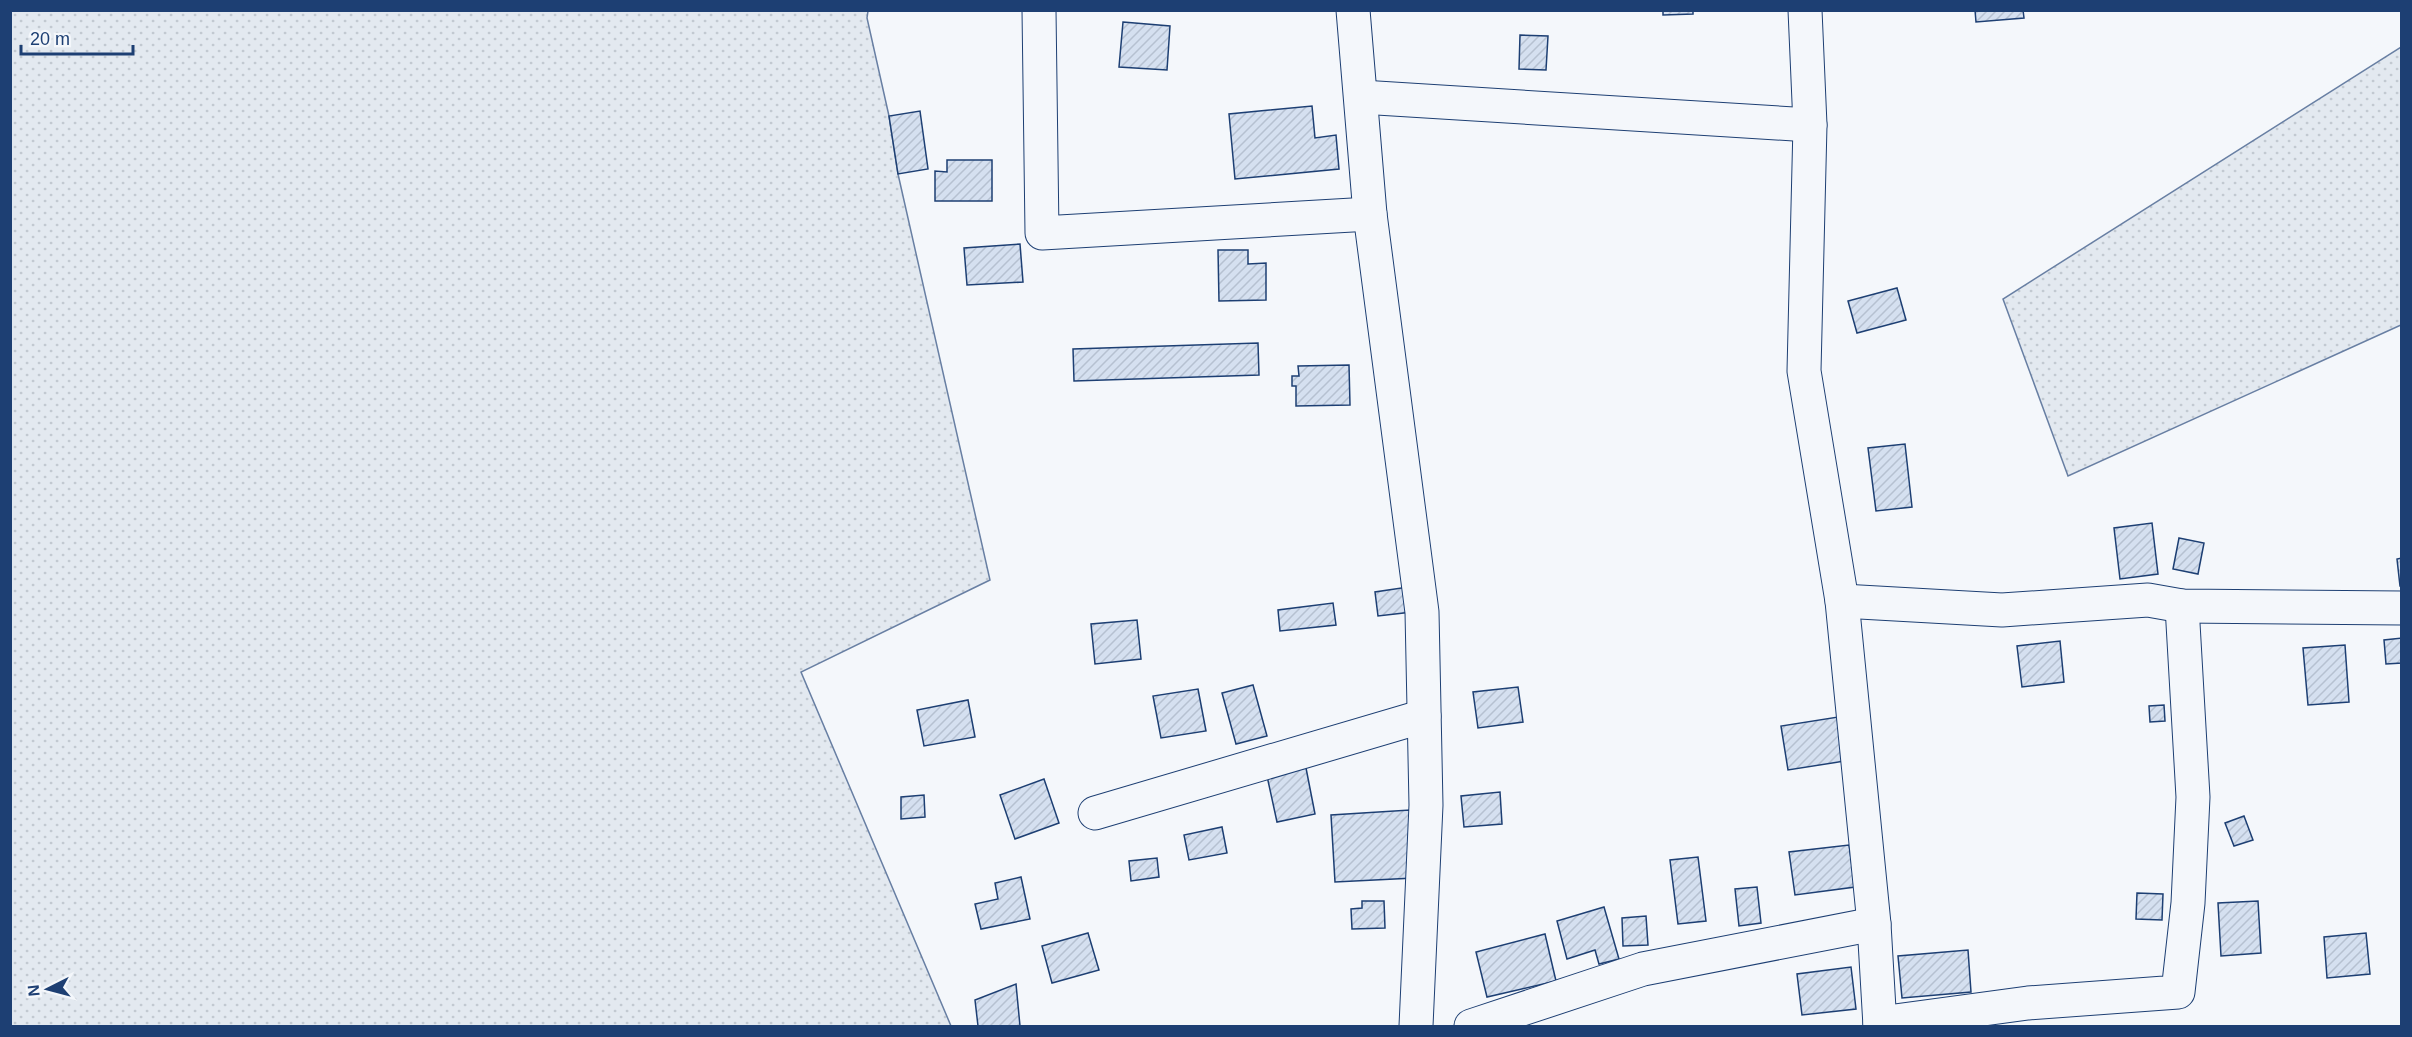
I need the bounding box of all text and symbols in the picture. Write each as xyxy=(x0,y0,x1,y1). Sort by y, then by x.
scale bar xyxy=(21,18,134,56)
text: 20 m xyxy=(30,29,70,49)
north arrow xyxy=(18,959,78,1019)
text: N xyxy=(25,984,43,997)

